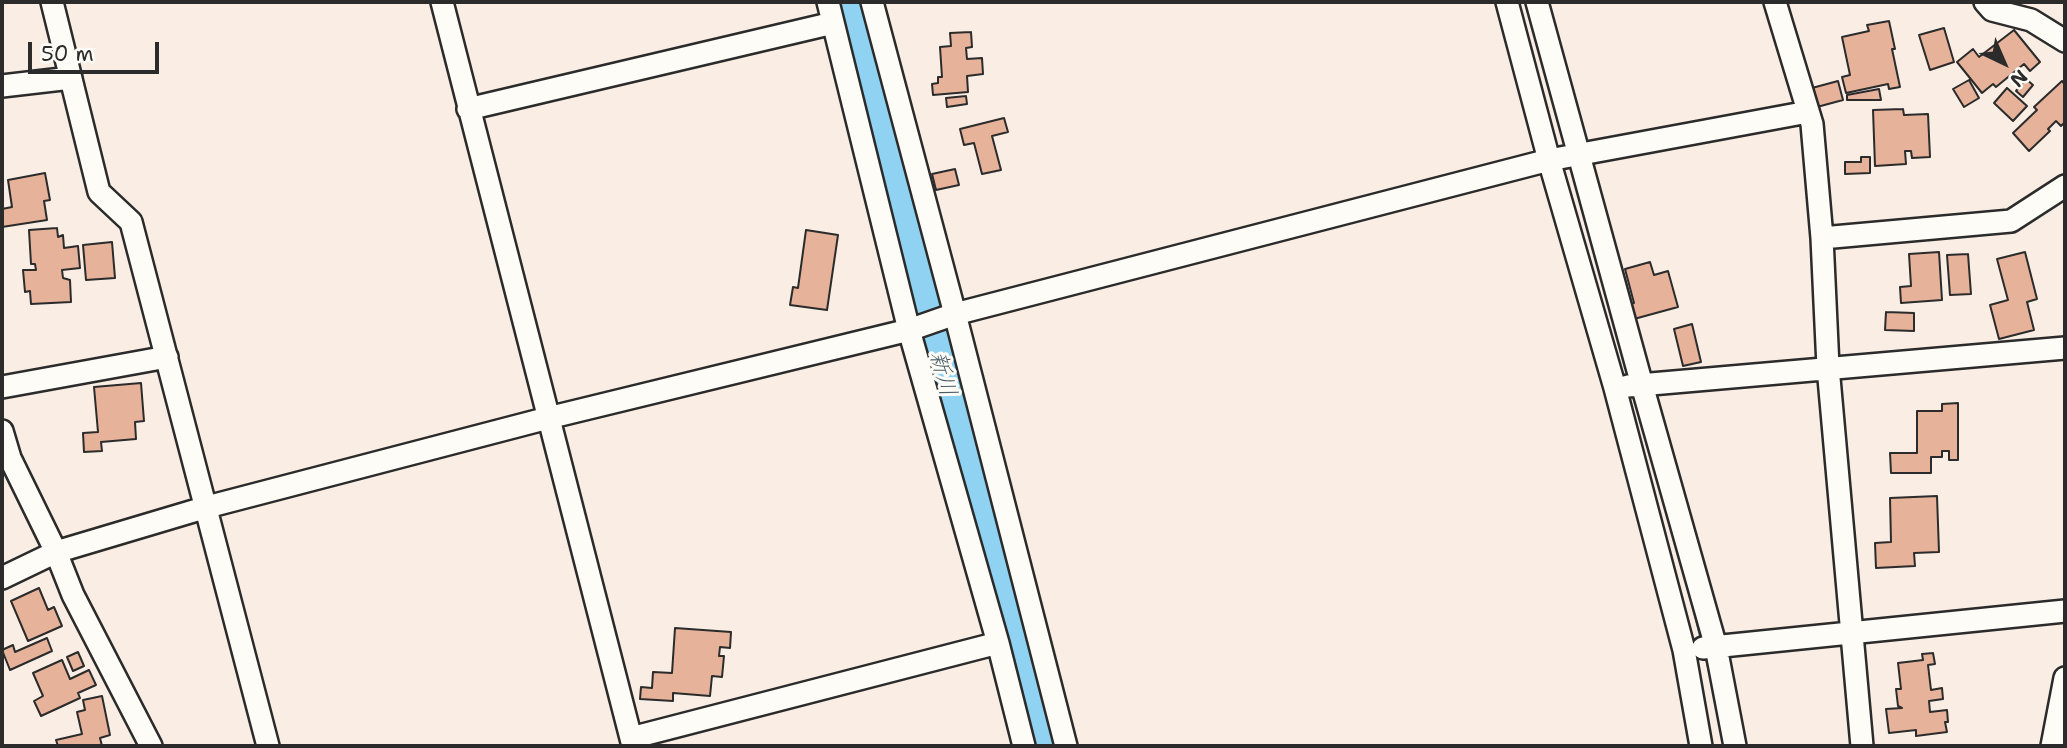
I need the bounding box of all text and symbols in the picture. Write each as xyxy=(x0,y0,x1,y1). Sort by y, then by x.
scale bar xyxy=(32,28,163,72)
north arrow xyxy=(1969,28,2039,98)
text: 50 m xyxy=(41,40,94,68)
text: N xyxy=(2005,64,2033,93)
water label: 新川 xyxy=(923,348,961,400)

